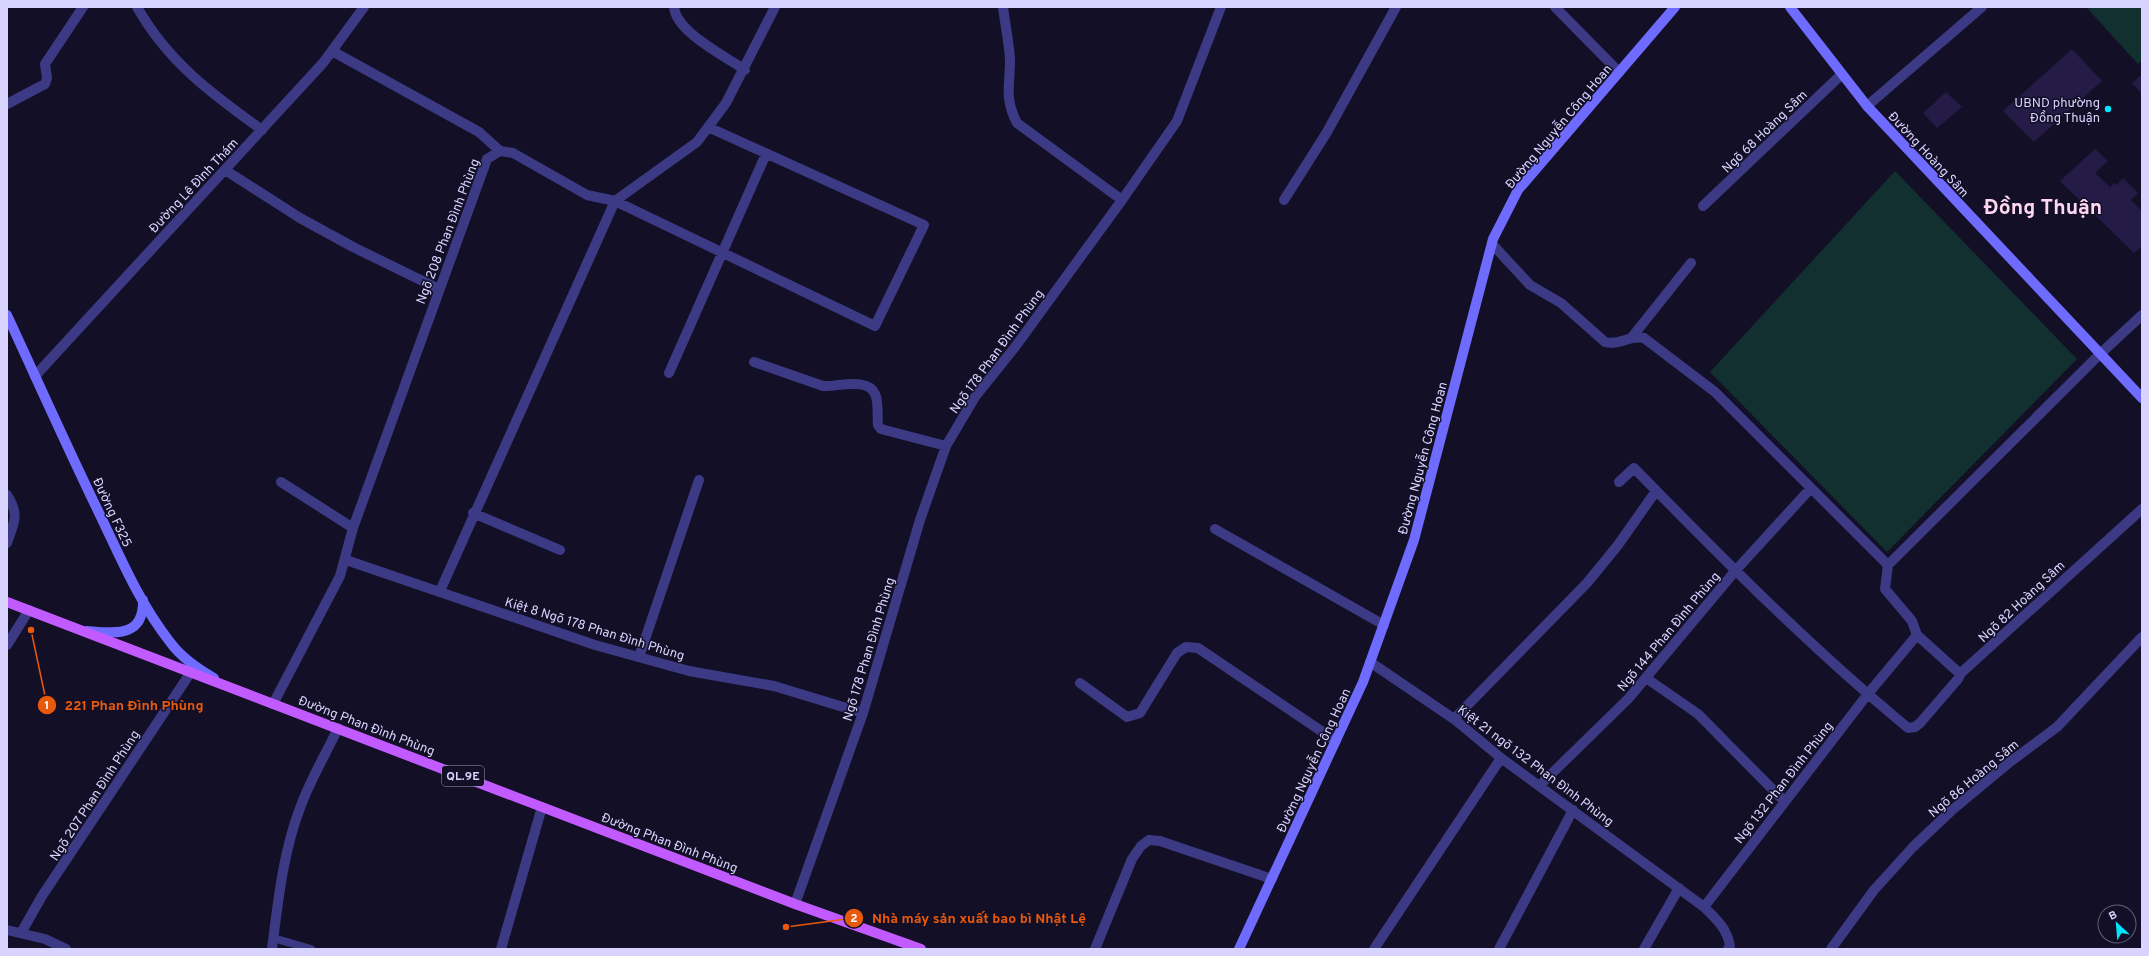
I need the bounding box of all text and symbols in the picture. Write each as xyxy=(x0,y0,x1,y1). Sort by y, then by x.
street label: Đường Nguyễn Công Hoan xyxy=(1501,61,1616,193)
street label: Ngõ 68 Hoàng Sâm xyxy=(1719,88,1811,177)
place label: UBND phường Đồng Thuận xyxy=(2014,96,2100,127)
marker: UBND phường Đồng Thuận xyxy=(2103,104,2113,114)
street label: Đường Hoàng Sâm xyxy=(1884,109,1971,202)
street label: Đường Lê Đình Thám xyxy=(146,136,243,237)
street label: Ngõ 208 Phan Đình Phùng xyxy=(414,157,484,307)
district label: Đồng Thuận xyxy=(1984,195,2102,222)
street label: Ngõ 178 Phan Đình Phùng xyxy=(947,287,1048,417)
street label: Đường Nguyễn Công Hoan xyxy=(1394,380,1452,537)
street label: Đường F325 xyxy=(88,475,134,550)
street label: Ngõ 82 Hoàng Sâm xyxy=(1976,558,2069,647)
street label: Ngõ 144 Phan Đình Phùng xyxy=(1615,569,1724,695)
street label: Ngõ 178 Phan Đình Phùng xyxy=(840,576,899,723)
street label: Kiệt 8 Ngõ 178 Phan Đình Phùng xyxy=(502,595,686,665)
street label: Đường Nguyễn Công Hoan xyxy=(1272,685,1355,836)
callout: 221 Phan Đình Phùng xyxy=(37,692,212,718)
street label: Đường Phan Đình Phùng xyxy=(296,693,437,760)
text: 1 xyxy=(45,698,49,714)
text: 221 Phan Đình Phùng xyxy=(64,698,204,715)
street label: Kiệt 21 ngõ 132 Phan Đình Phùng xyxy=(1453,703,1616,831)
street label: Ngõ 132 Phan Đình Phùng xyxy=(1732,719,1837,848)
street label: Ngõ 207 Phan Đình Phùng xyxy=(47,728,144,864)
street label: Ngõ 86 Hoàng Sâm xyxy=(1926,737,2023,822)
road number: QL.9E xyxy=(442,766,484,786)
street label: Đường Phan Đình Phùng xyxy=(599,810,740,877)
north arrow xyxy=(2097,904,2137,944)
callout: Nhà máy sản xuất bao bì Nhật Lệ xyxy=(844,905,1094,931)
text: B xyxy=(2107,908,2120,924)
text: 2 xyxy=(850,911,858,927)
text: Nhà máy sản xuất bao bì Nhật Lệ xyxy=(872,911,1086,928)

